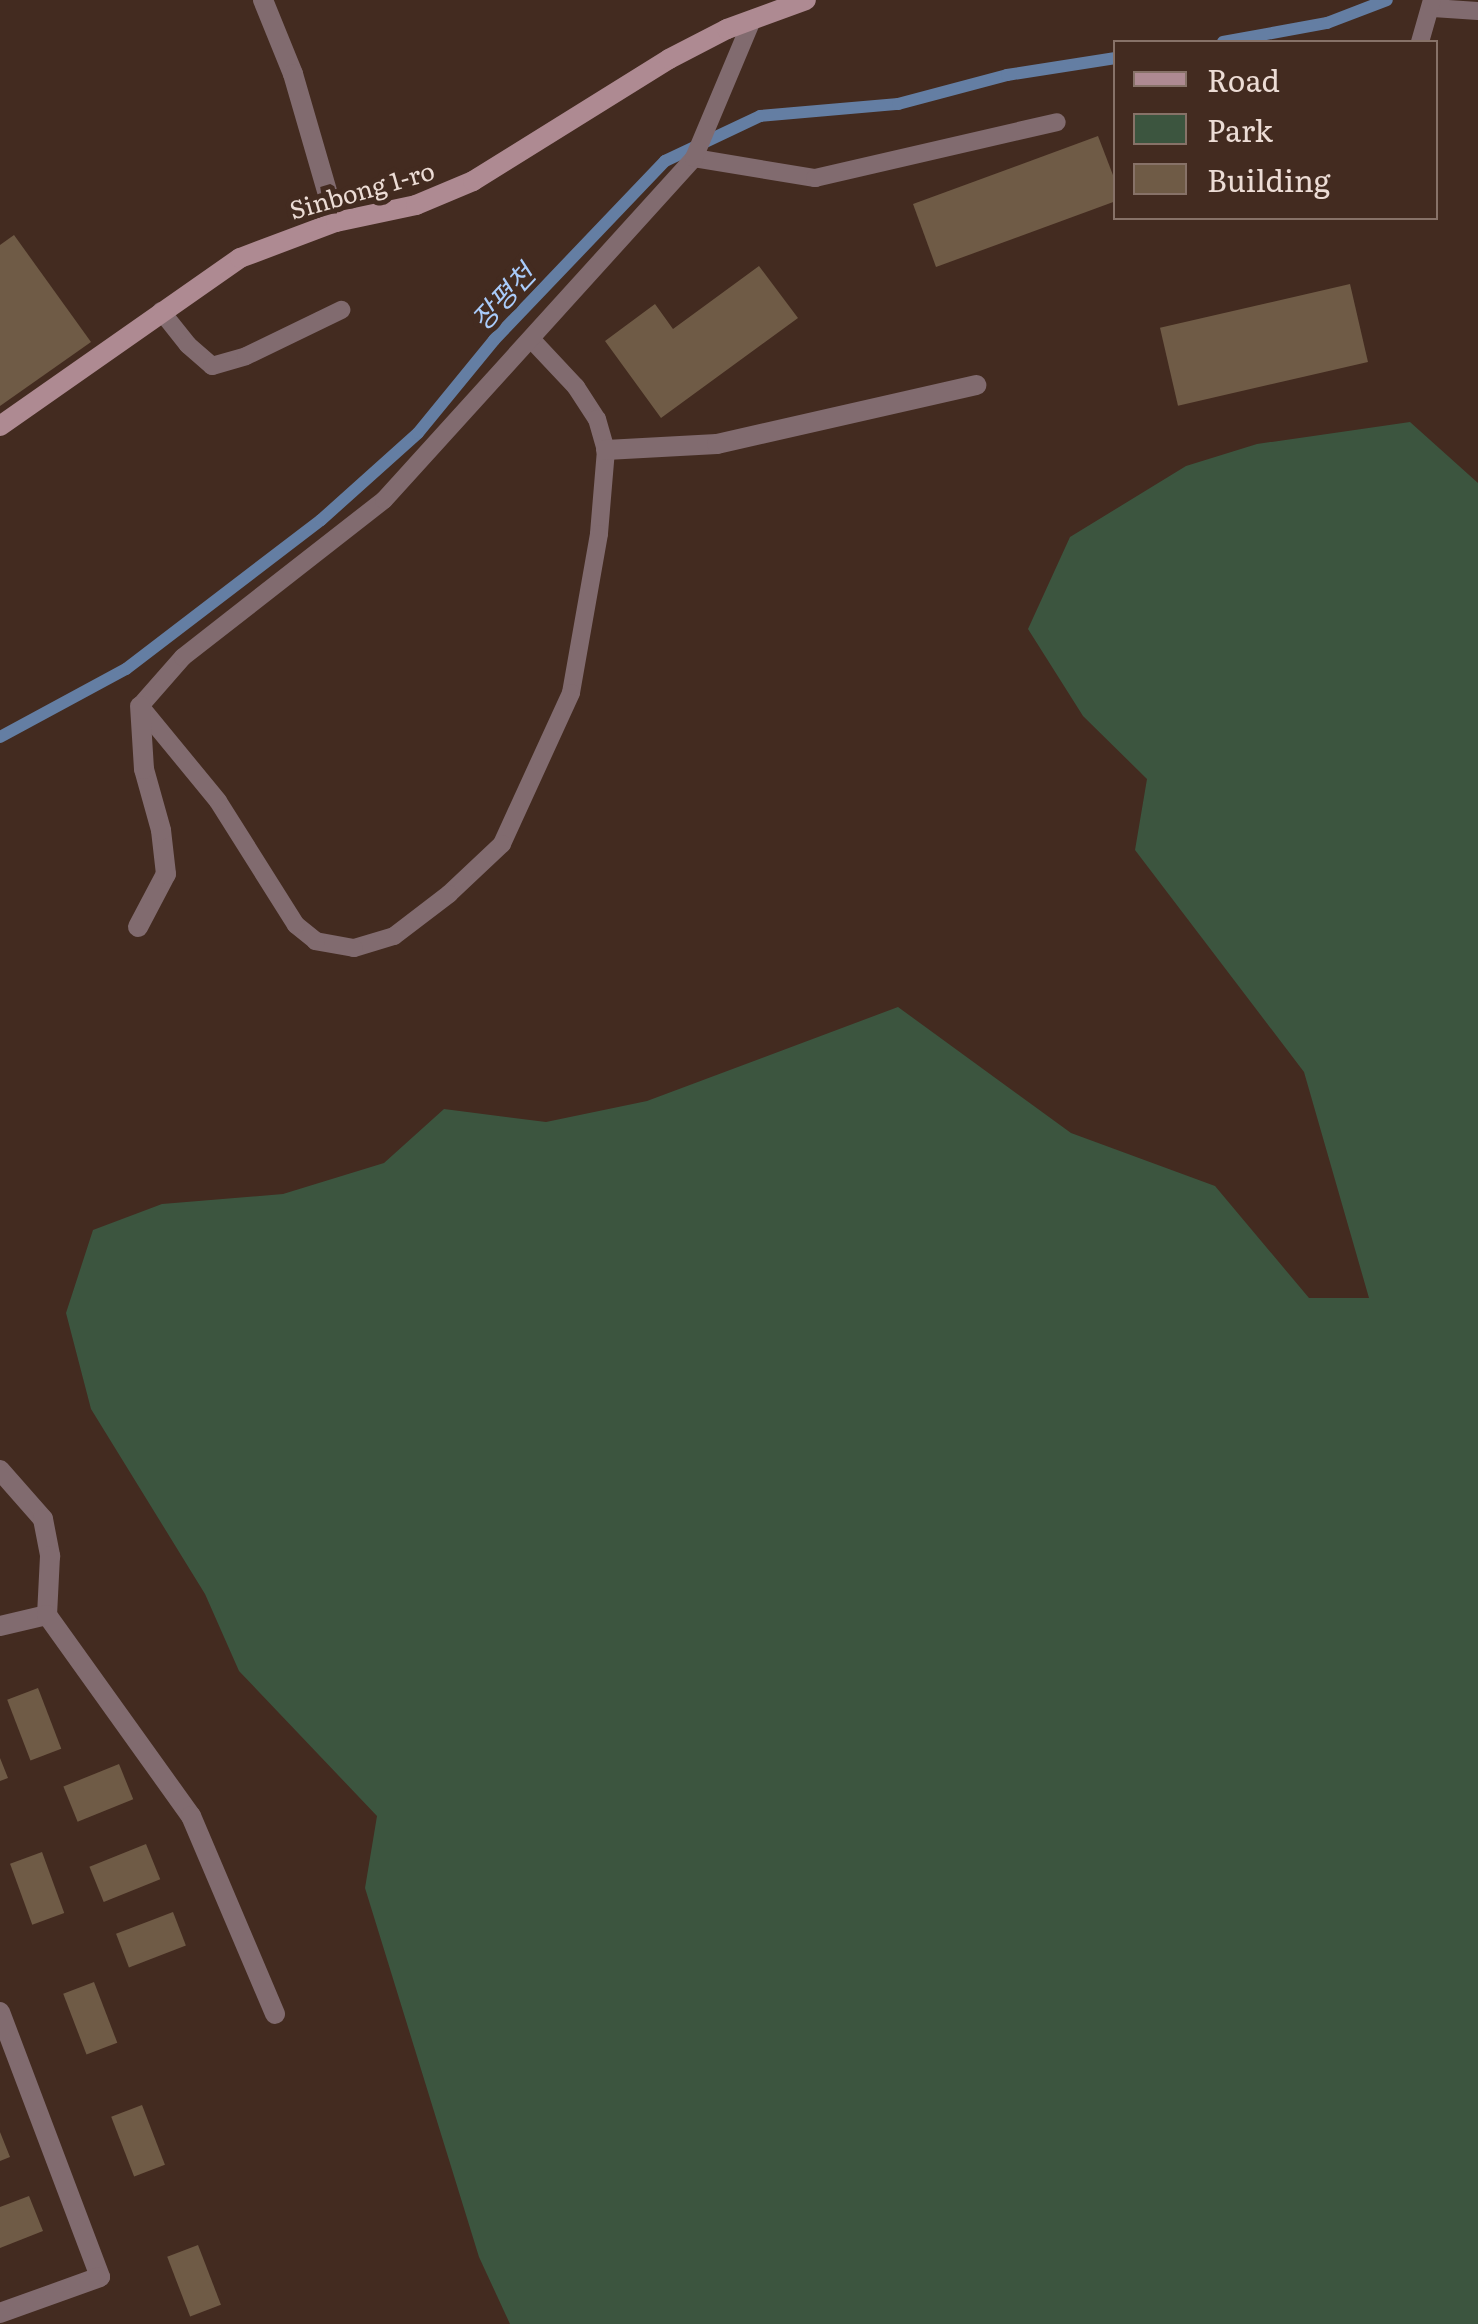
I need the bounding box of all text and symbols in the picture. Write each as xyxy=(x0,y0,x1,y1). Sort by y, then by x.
legend xyxy=(1113,40,1438,220)
text: Road xyxy=(1207,57,1280,101)
text: Park xyxy=(1207,107,1273,151)
street label: Sinbong 1-ro xyxy=(286,155,438,225)
text: Building xyxy=(1207,157,1331,201)
water label: 장평천 xyxy=(463,256,541,336)

